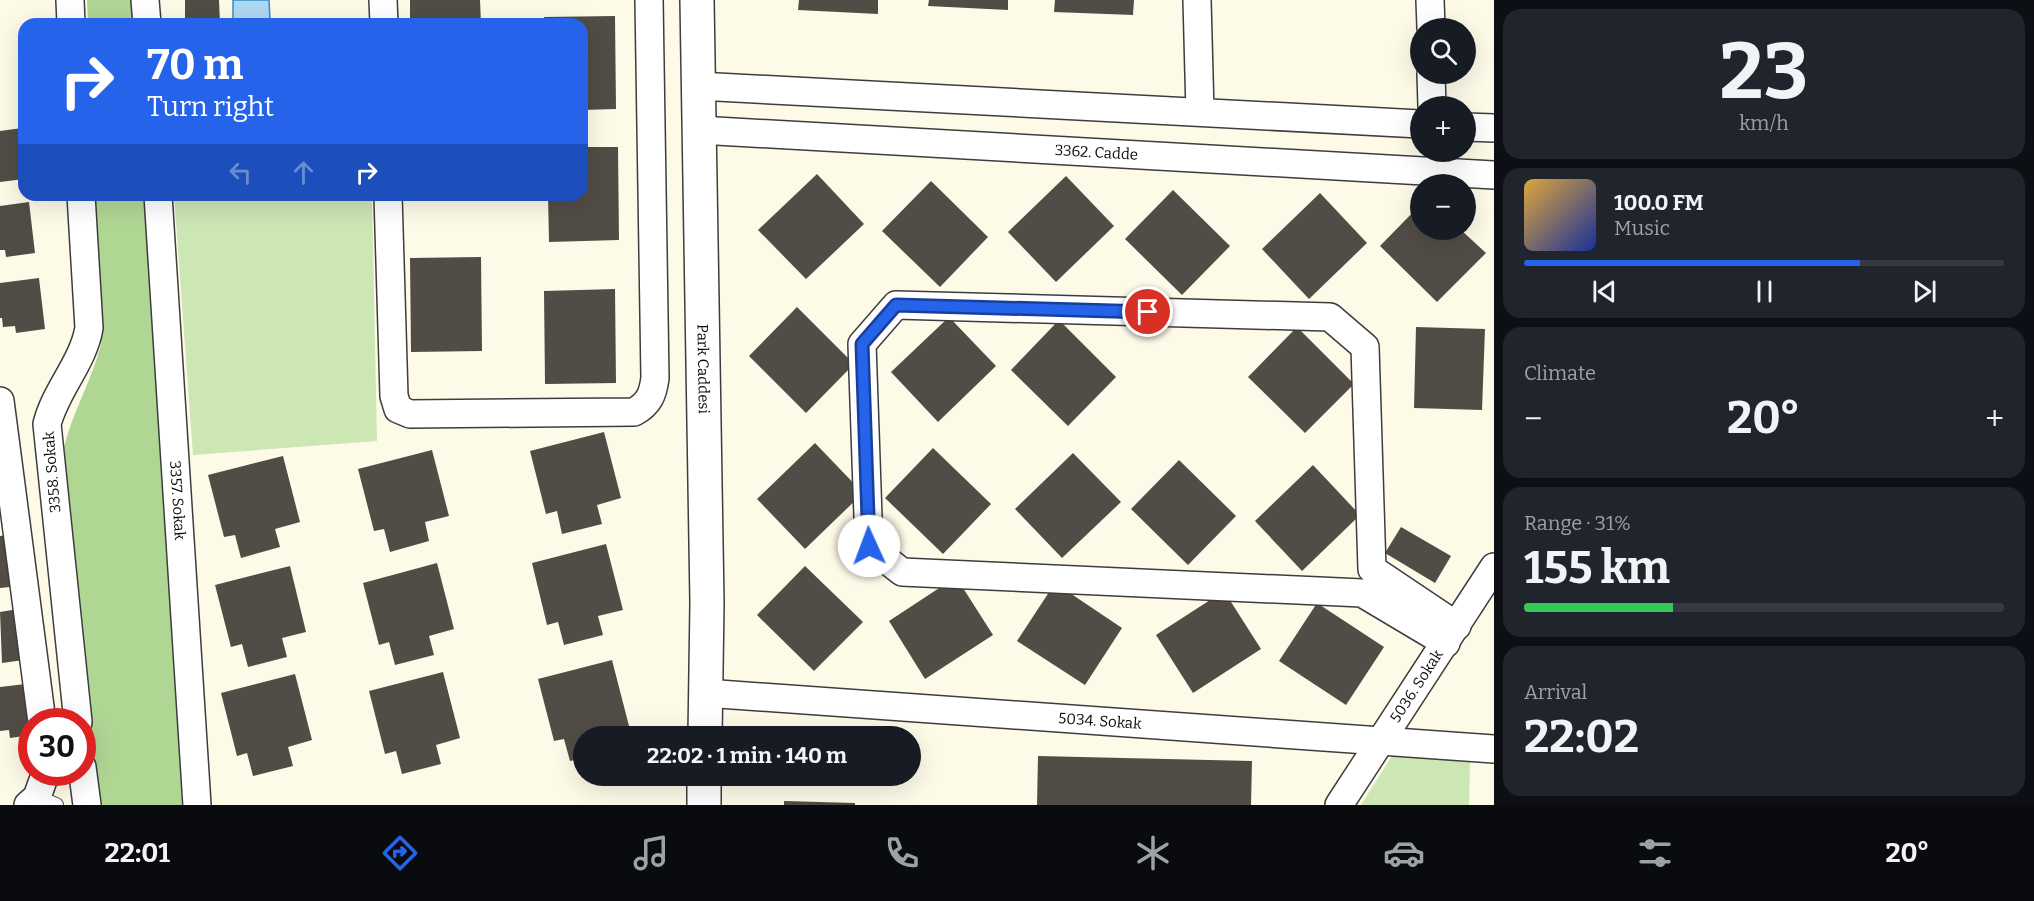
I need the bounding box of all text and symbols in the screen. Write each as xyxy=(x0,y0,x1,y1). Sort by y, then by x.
map controls xyxy=(1410,18,1476,240)
button: search xyxy=(1410,18,1476,84)
text: 23 xyxy=(1720,25,1808,119)
text: 70 m xyxy=(147,40,243,90)
icon: right xyxy=(48,42,126,120)
text: Turn right xyxy=(147,91,274,123)
button: + xyxy=(1410,96,1476,162)
text: km/h xyxy=(1739,111,1789,135)
street label: 3362. Cadde xyxy=(1054,141,1139,164)
icon: left xyxy=(224,156,257,189)
icon: ahead xyxy=(287,156,320,189)
icon: right xyxy=(350,156,383,189)
button: − xyxy=(1410,174,1476,240)
text: 100.0 FM xyxy=(1614,189,1704,216)
text: Music xyxy=(1614,216,1670,240)
icon: previous xyxy=(1588,275,1621,308)
icon: pause xyxy=(1748,275,1781,308)
icon: next xyxy=(1908,275,1941,308)
pin xyxy=(1122,286,1173,337)
icon: arrive xyxy=(1131,295,1164,328)
street label: Park Caddesi xyxy=(693,324,713,415)
text: Climate xyxy=(1524,361,1596,385)
text: 20° xyxy=(1727,391,1800,445)
text: − xyxy=(1524,399,1542,439)
text: + xyxy=(1985,399,2004,439)
street label: 3358. Sokak xyxy=(39,430,65,513)
street label: 3357. Sokak xyxy=(166,460,189,541)
text: Range · 31% xyxy=(1524,511,1631,535)
position arrow xyxy=(837,514,901,578)
text: 155 km xyxy=(1524,541,1670,595)
street label: 5036. Sokak xyxy=(1386,646,1447,726)
text: Arrival xyxy=(1524,680,1587,704)
speed limit sign: 30 xyxy=(18,708,96,786)
street label: 5034. Sokak xyxy=(1058,709,1143,733)
text: 22:02 xyxy=(1524,710,1639,764)
text: 22:02 · 1 min · 140 m xyxy=(647,742,847,769)
icon: directions xyxy=(379,832,421,874)
icon: music xyxy=(630,832,672,874)
icon: phone xyxy=(881,832,923,874)
icon: climate xyxy=(1132,832,1174,874)
icon: car xyxy=(1383,832,1425,874)
icon: filters xyxy=(1634,832,1676,874)
text: 22:01 xyxy=(105,837,170,869)
text: 20° xyxy=(1885,837,1929,869)

